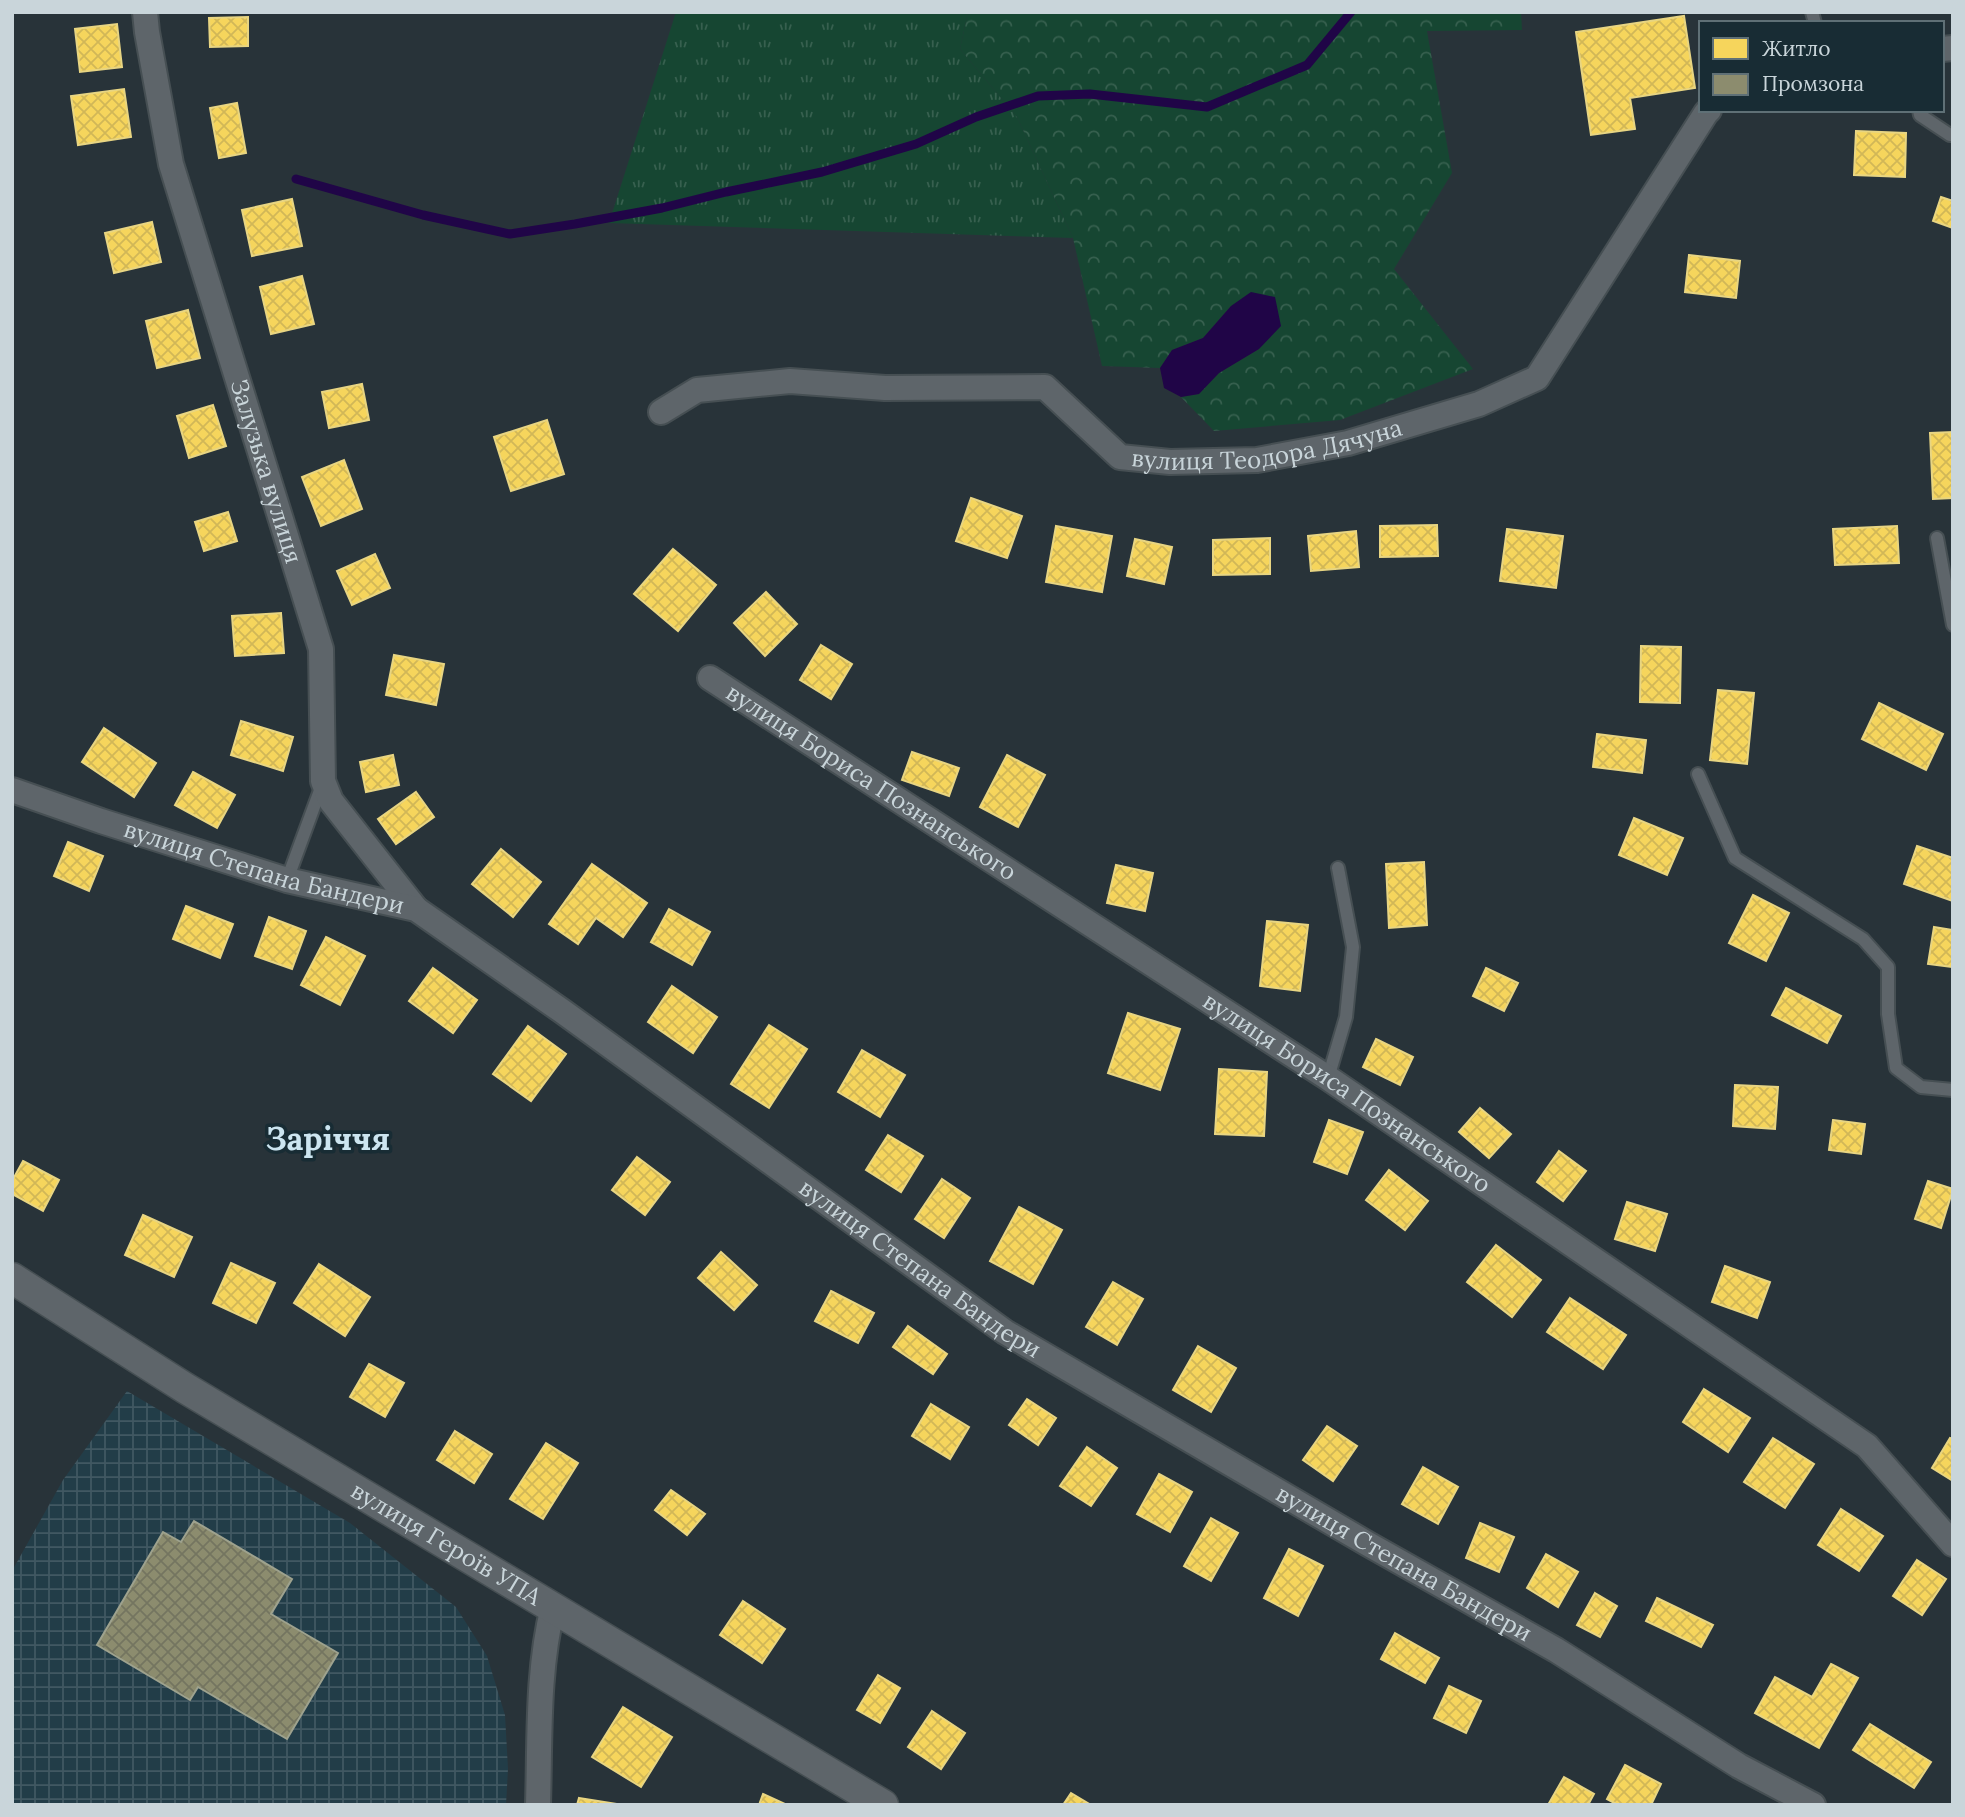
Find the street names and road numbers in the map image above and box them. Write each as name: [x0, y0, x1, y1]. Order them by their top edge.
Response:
street label: Залузька вулиця: [224, 375, 310, 567]
street label: вулиця Теодора Дячуна: [1130, 412, 1406, 477]
street label: вулиця Бориса Познанського: [720, 677, 1023, 887]
street label: вулиця Степана Бандери: [120, 813, 407, 921]
street label: вулиця Бориса Познанського: [1197, 985, 1497, 1200]
street label: вулиця Степана Бандери: [793, 1172, 1047, 1365]
street label: вулиця Героїв УПА: [345, 1475, 548, 1613]
street label: вулиця Степана Бандери: [1271, 1478, 1538, 1648]

